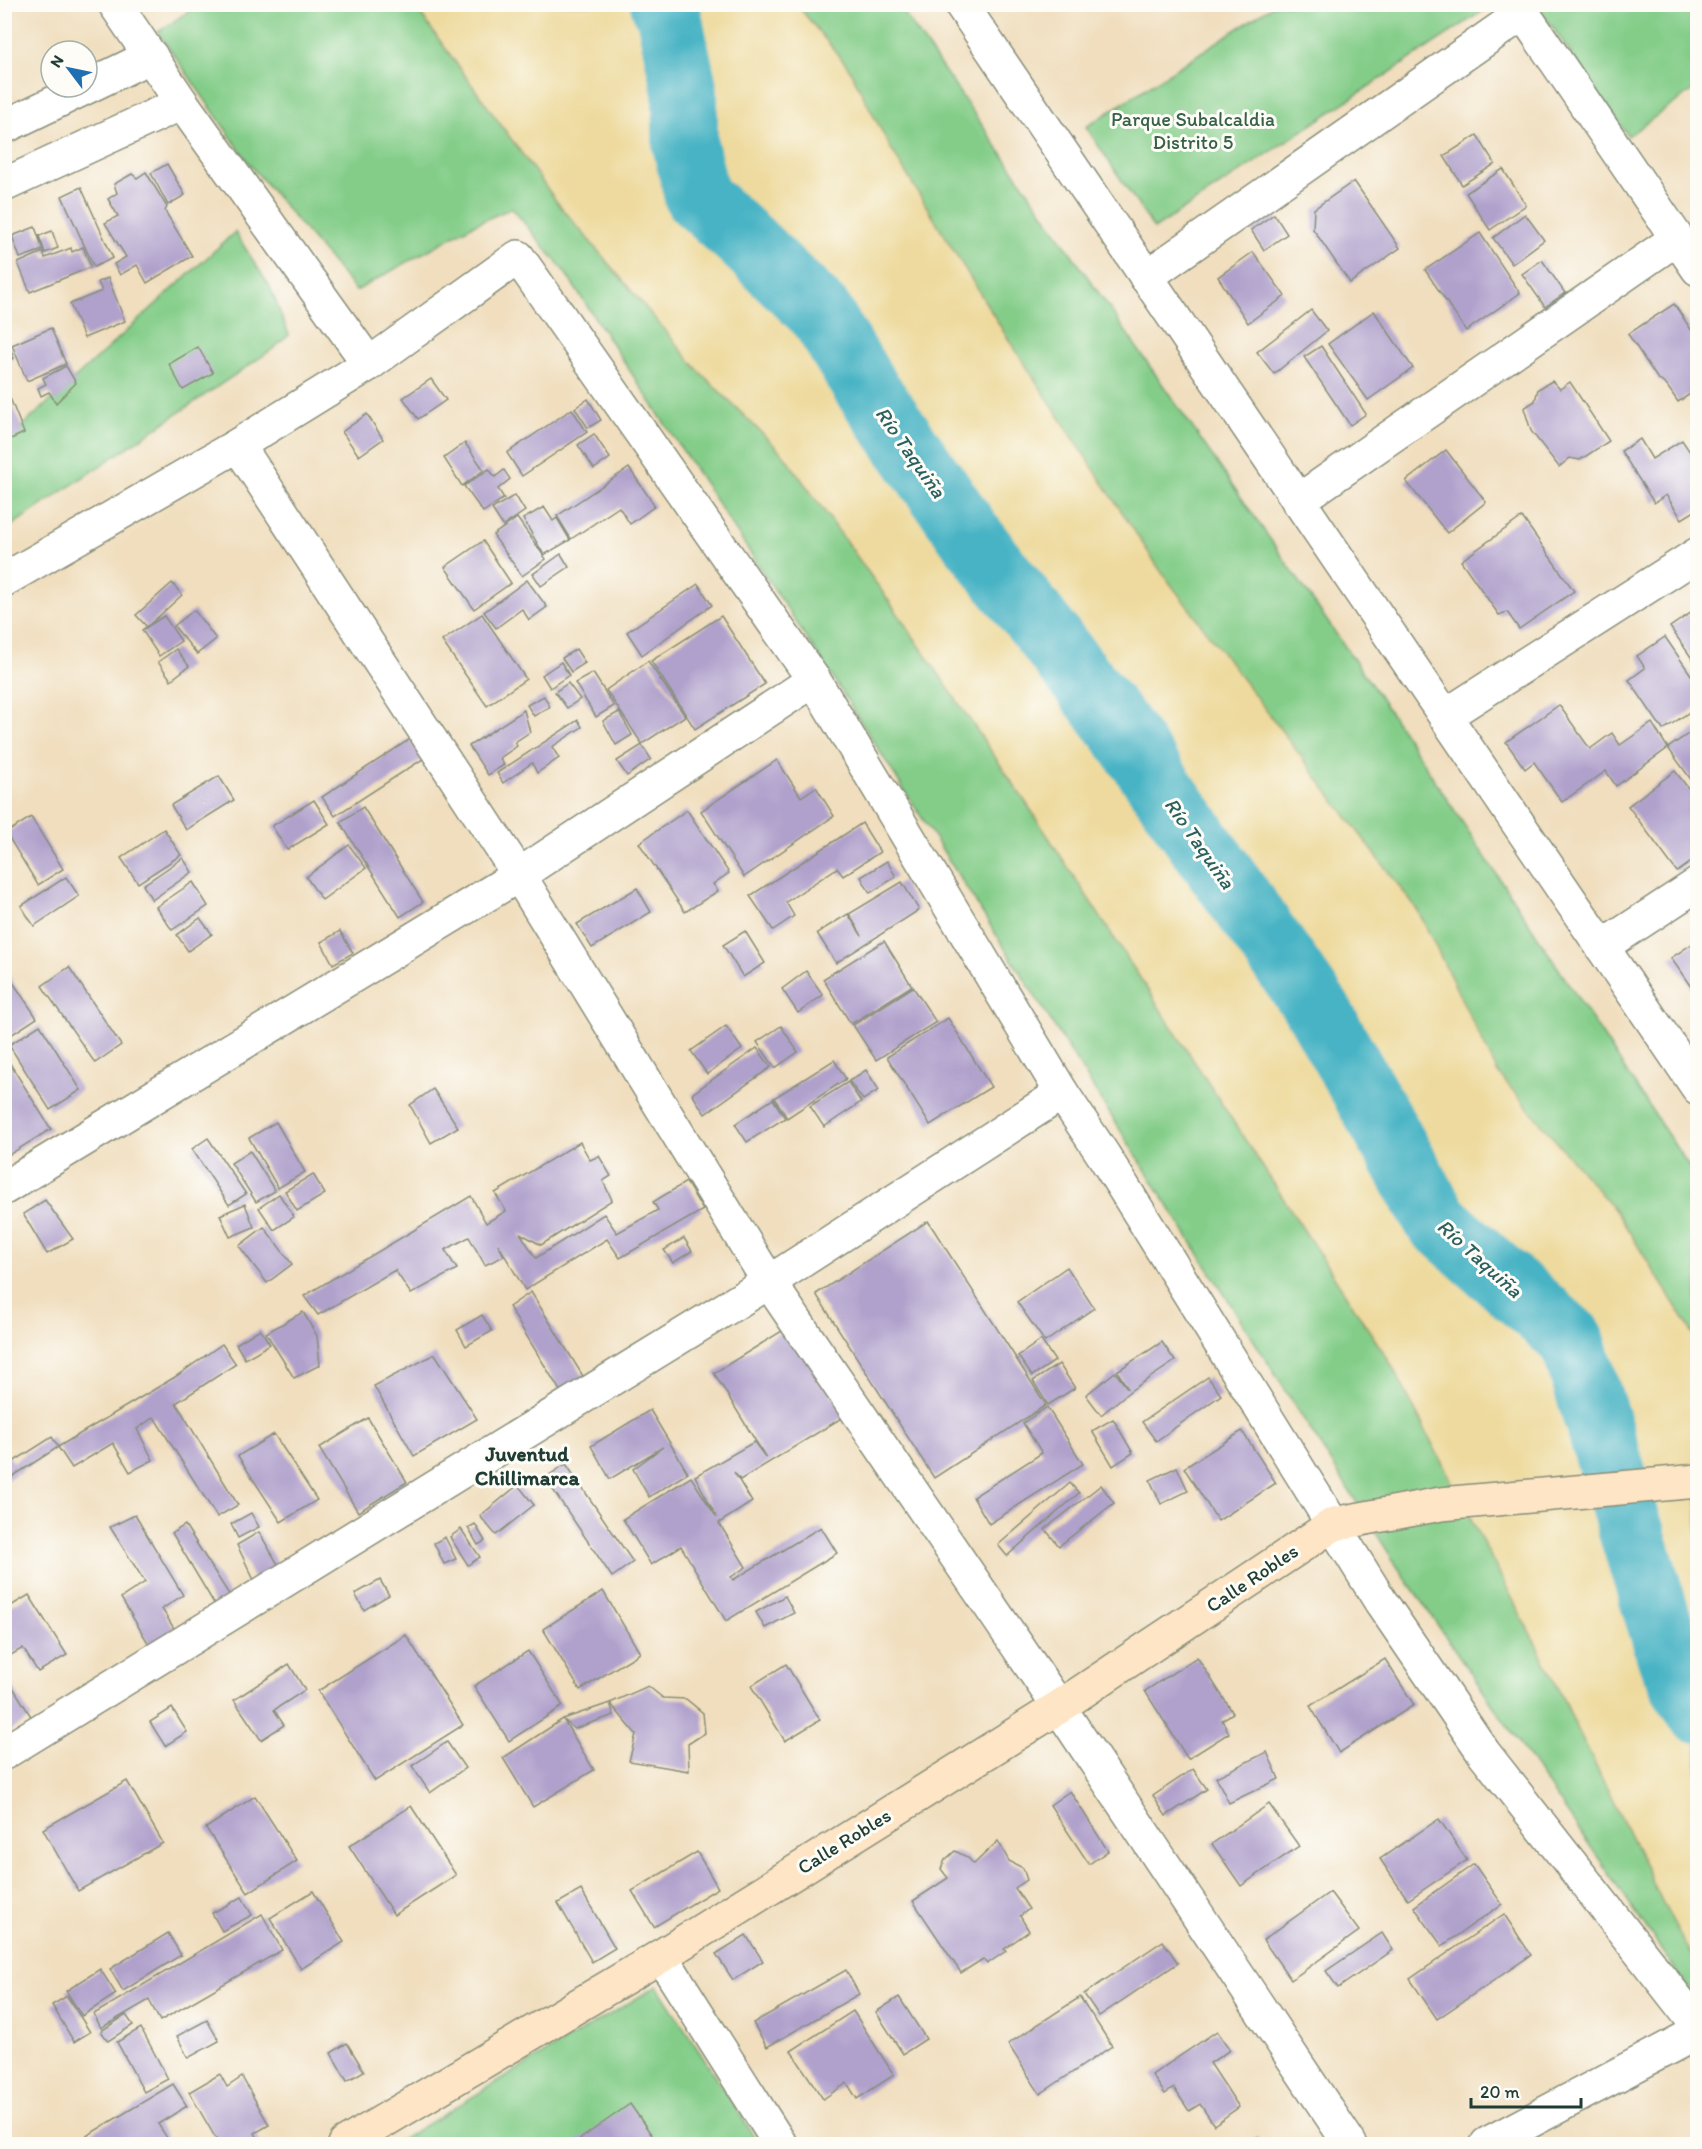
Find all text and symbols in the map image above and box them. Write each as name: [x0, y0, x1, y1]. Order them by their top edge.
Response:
north arrow: [39, 39, 99, 99]
text: N: [46, 52, 68, 71]
park label: Parque Subalcaldia Distrito 5: [1111, 107, 1275, 154]
water label: Río Taquiña: [870, 402, 952, 503]
water label: Río Taquiña: [1159, 793, 1241, 894]
water label: Río Taquiña: [1432, 1213, 1528, 1303]
district label: Juventud Chillimarca: [475, 1441, 580, 1490]
street label: Calle Robles: [1201, 1538, 1303, 1618]
street label: Calle Robles: [793, 1803, 895, 1879]
scale bar: [1471, 2071, 1580, 2109]
text: 20 m: [1480, 2081, 1520, 2103]

